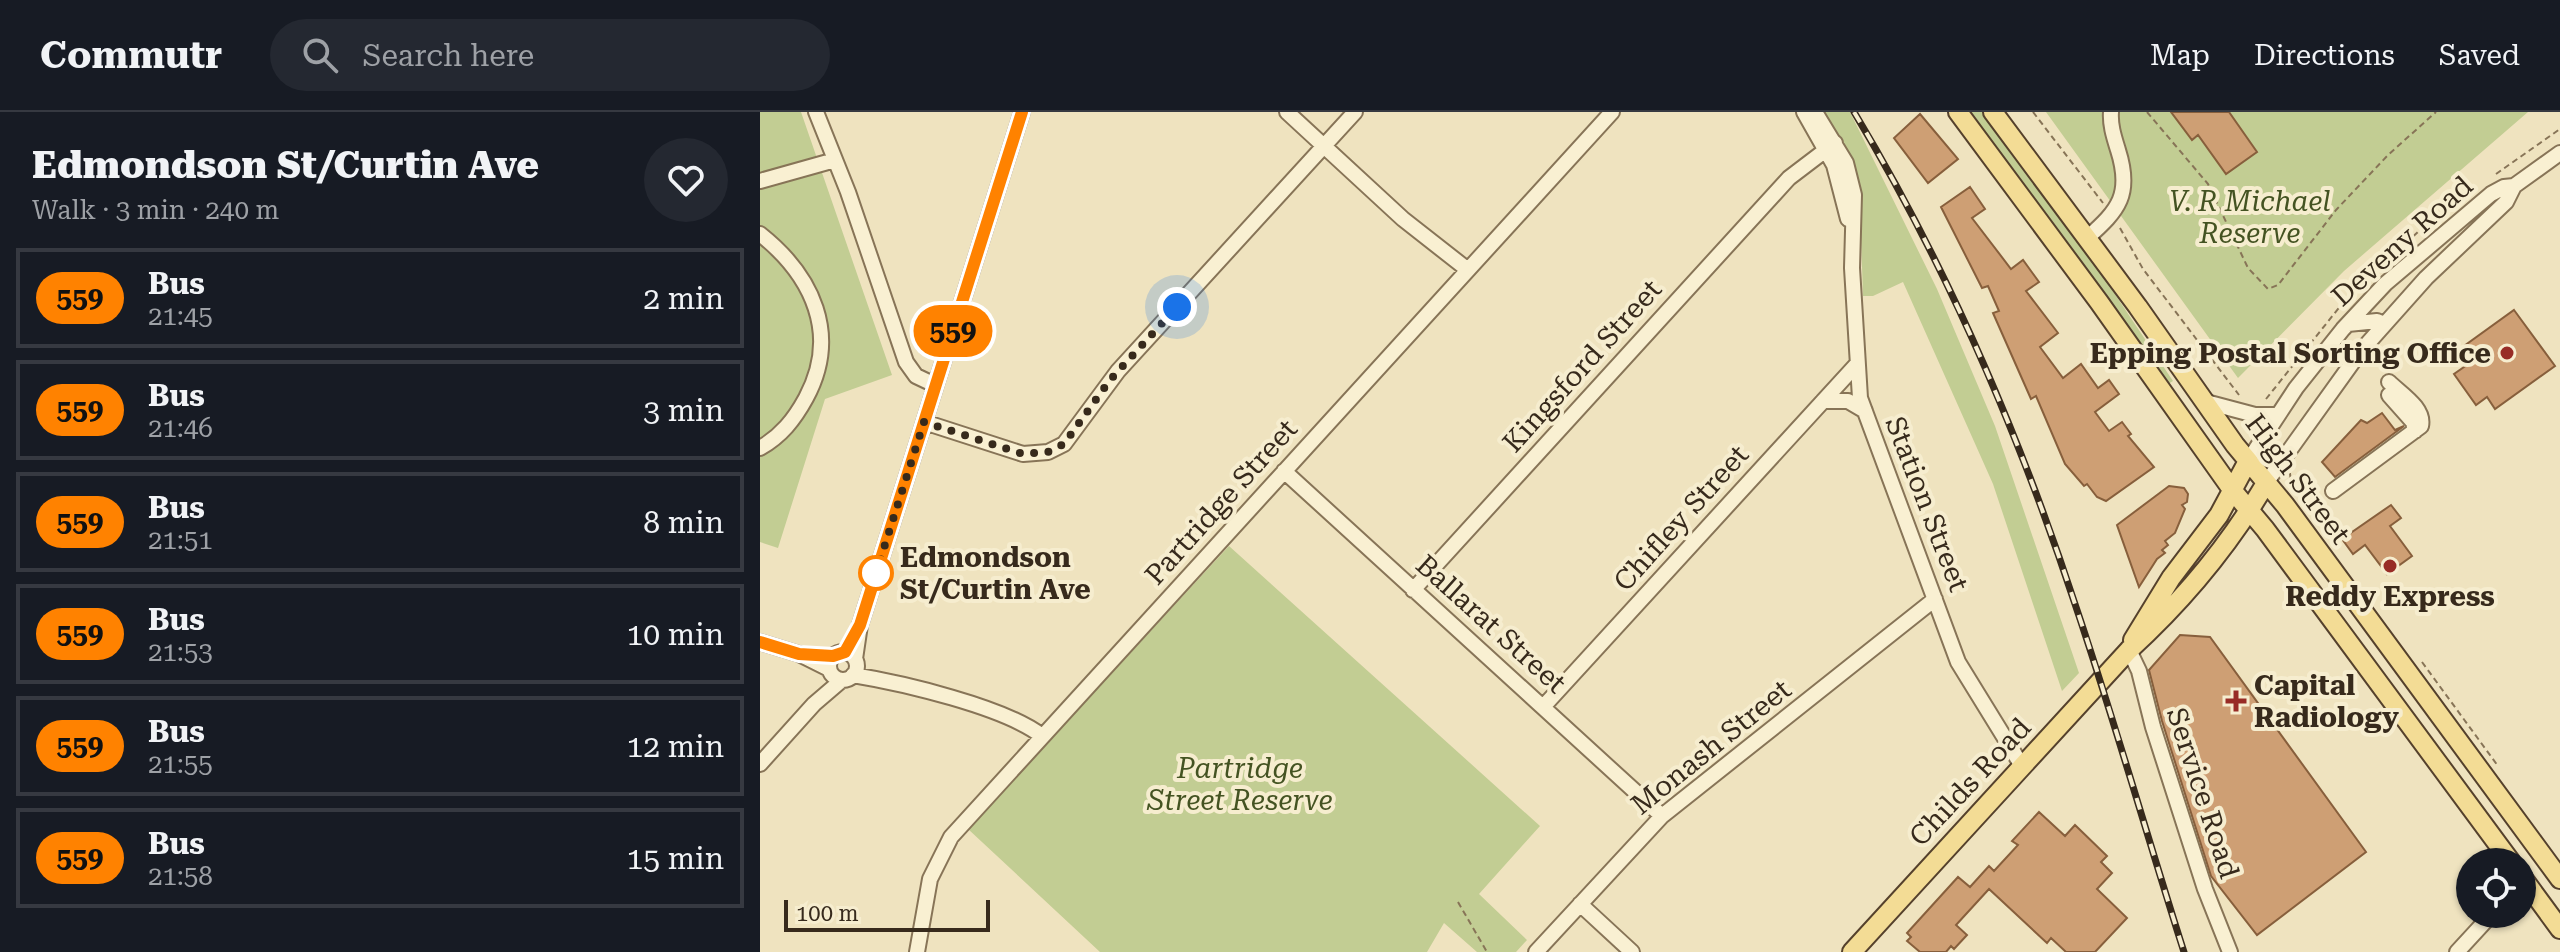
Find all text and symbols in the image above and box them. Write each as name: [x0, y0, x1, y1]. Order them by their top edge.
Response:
search box: [270, 19, 830, 91]
text: Commutr: [40, 33, 222, 77]
icon: search: [298, 33, 342, 77]
text: Search here: [362, 38, 534, 73]
text: Map: [2150, 39, 2210, 72]
text: Directions: [2254, 39, 2395, 72]
text: Saved: [2439, 39, 2520, 72]
button: heart: [644, 138, 728, 222]
text: Edmondson St/Curtin Ave: [32, 143, 539, 187]
street label: Deveny Road: [2325, 169, 2479, 313]
park label: V. R Michael Reserve: [2169, 185, 2331, 250]
text: Walk · 3 min · 240 m: [32, 195, 279, 225]
text: Bus: [148, 266, 205, 301]
street label: Kingsford Street: [1496, 273, 1668, 459]
text: 559: [56, 281, 104, 314]
text: 2 min: [643, 281, 724, 316]
your location: [1157, 287, 1197, 327]
text: 21:45: [148, 301, 213, 331]
line badge: 559: [907, 305, 999, 357]
text: 559: [929, 314, 977, 347]
place label: Epping Postal Sorting Office: [2090, 337, 2491, 370]
marker: Epping Postal Sorting Office: [2498, 344, 2516, 362]
text: Bus: [148, 378, 205, 413]
text: 559: [56, 393, 104, 426]
text: 3 min: [643, 393, 724, 428]
street label: High Street: [2239, 408, 2357, 550]
street label: Partridge Street: [1138, 412, 1304, 592]
street label: Station Street: [1879, 412, 1975, 596]
text: 21:46: [148, 413, 213, 443]
street label: Chifley Street: [1607, 438, 1755, 598]
text: Bus: [148, 490, 205, 525]
text: 559: [56, 505, 104, 538]
text: 8 min: [643, 505, 724, 540]
text: 21:51: [148, 525, 213, 555]
place label: Edmondson St/Curtin Ave: [900, 541, 1091, 606]
street label: Ballarat Street: [1409, 548, 1573, 700]
marker: Edmondson St/Curtin Ave: [859, 556, 893, 590]
marker: Reddy Express: [2381, 557, 2399, 575]
place label: Reddy Express: [2285, 580, 2495, 613]
text: Bus: [148, 602, 205, 637]
text: 559: [56, 617, 104, 650]
text: 10 min: [627, 617, 724, 652]
text: 21:53: [148, 637, 213, 667]
place label: Capital Radiology: [2254, 669, 2399, 734]
street label: Monash Street: [1625, 673, 1797, 821]
marker: Capital Radiology: [2225, 690, 2247, 712]
street label: Service Road: [2160, 704, 2246, 882]
street label: Childs Road: [1902, 711, 2038, 853]
text: Bus: [148, 714, 205, 749]
text: 559: [56, 729, 104, 762]
text: 12 min: [627, 729, 724, 764]
text: 21:55: [148, 749, 213, 779]
park label: Partridge Street Reserve: [1146, 752, 1333, 817]
text: Bus: [148, 826, 205, 861]
text: 559: [56, 841, 104, 874]
text: 15 min: [627, 841, 724, 876]
map controls: [2456, 848, 2536, 928]
button: locate: [2456, 848, 2536, 928]
text: 21:58: [148, 861, 213, 891]
scale bar: [784, 896, 990, 932]
text: 100 m: [796, 901, 859, 926]

